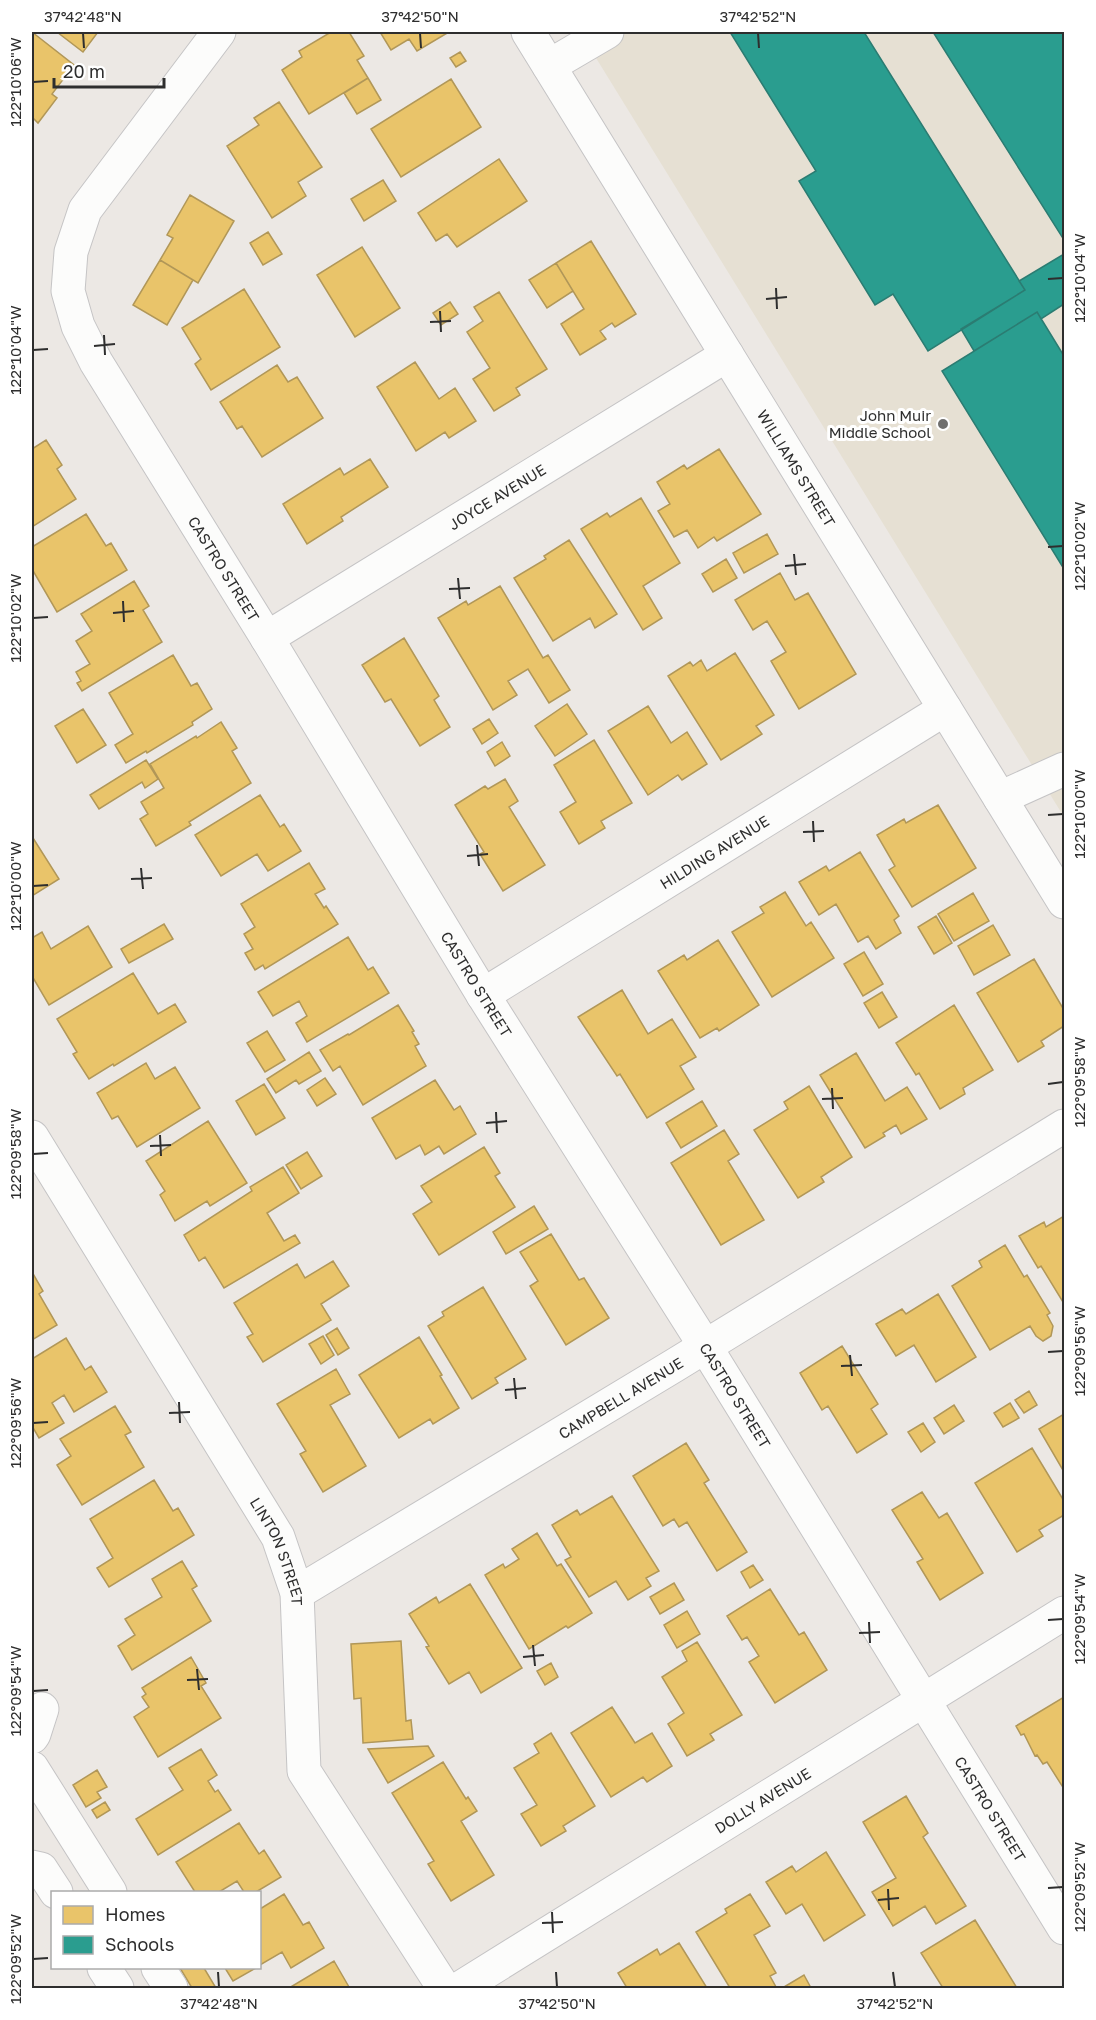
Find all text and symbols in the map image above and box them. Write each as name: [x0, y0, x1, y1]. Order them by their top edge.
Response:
text: 37°42'48"N: [44, 7, 122, 25]
text: 37°42'50"N: [381, 7, 459, 25]
text: 37°42'52"N: [719, 7, 797, 25]
text: 122°10'06"W: [6, 37, 24, 127]
scale bar: [54, 51, 164, 89]
text: 20 m: [63, 60, 105, 82]
text: 122°10'04"W: [1070, 233, 1088, 323]
text: 122°10'04"W: [6, 305, 24, 395]
street label: WILLIAMS STREET: [754, 406, 839, 530]
place label: John Muir Middle School: [829, 406, 931, 441]
marker: John Muir Middle School: [936, 417, 950, 431]
street label: JOYCE AVENUE: [445, 460, 549, 533]
text: 122°10'02"W: [1070, 502, 1088, 590]
street label: CASTRO STREET: [185, 513, 263, 625]
text: 122°10'02"W: [6, 574, 24, 662]
text: 122°10'00"W: [1070, 769, 1088, 859]
street label: HILDING AVENUE: [656, 811, 772, 892]
text: 122°10'00"W: [6, 841, 24, 931]
street label: CASTRO STREET: [438, 928, 516, 1040]
text: 122°09'58"W: [1070, 1037, 1088, 1127]
text: 122°09'58"W: [6, 1109, 24, 1199]
text: 122°09'56"W: [1070, 1306, 1088, 1396]
street label: CASTRO STREET: [696, 1339, 775, 1451]
street label: CAMPBELL AVENUE: [555, 1353, 686, 1442]
text: 122°09'56"W: [6, 1378, 24, 1468]
street label: LINTON STREET: [247, 1494, 307, 1606]
text: 122°09'54"W: [1070, 1574, 1088, 1664]
text: 122°09'54"W: [6, 1646, 24, 1736]
street label: CASTRO STREET: [951, 1753, 1030, 1865]
street label: DOLLY AVENUE: [711, 1764, 814, 1837]
text: 122°09'52"W: [1070, 1842, 1088, 1932]
legend: [51, 1891, 261, 1969]
text: Homes: [105, 1903, 165, 1925]
text: 122°09'52"W: [6, 1914, 24, 2004]
text: Schools: [105, 1933, 174, 1955]
text: 37°42'48"N: [180, 1994, 258, 2012]
text: 37°42'50"N: [518, 1994, 596, 2012]
text: 37°42'52"N: [856, 1994, 934, 2012]

